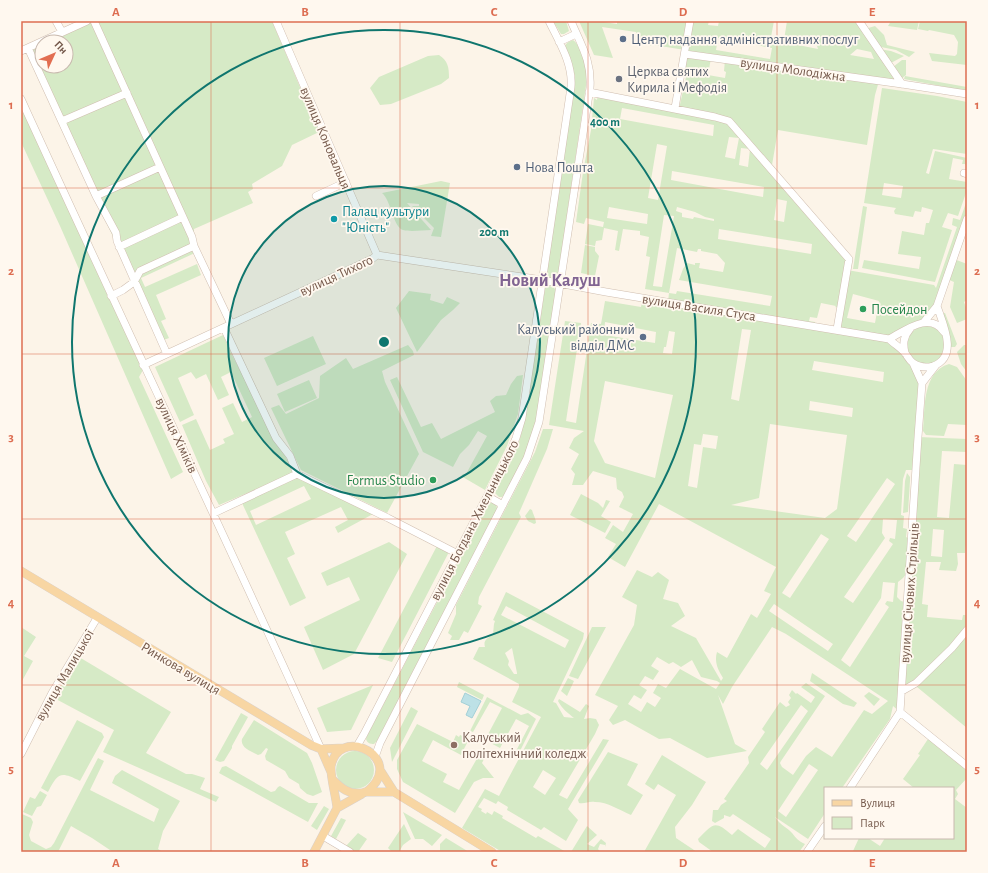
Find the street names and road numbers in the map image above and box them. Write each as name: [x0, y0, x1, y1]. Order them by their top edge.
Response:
street label: вулиця Молодіжна: [739, 56, 847, 84]
street label: вулиця Коновальця: [297, 85, 353, 192]
street label: вулиця Тихого: [298, 253, 375, 299]
street label: вулиця Василя Стуса: [641, 292, 757, 324]
street label: вулиця Хіміків: [153, 396, 200, 475]
street label: вулиця Богдана Хмельницького: [428, 438, 522, 603]
street label: вулиця Січових Стрільців: [898, 522, 922, 664]
street label: вулиця Малицької: [33, 627, 97, 724]
street label: Ринкова вулиця: [138, 640, 223, 698]

